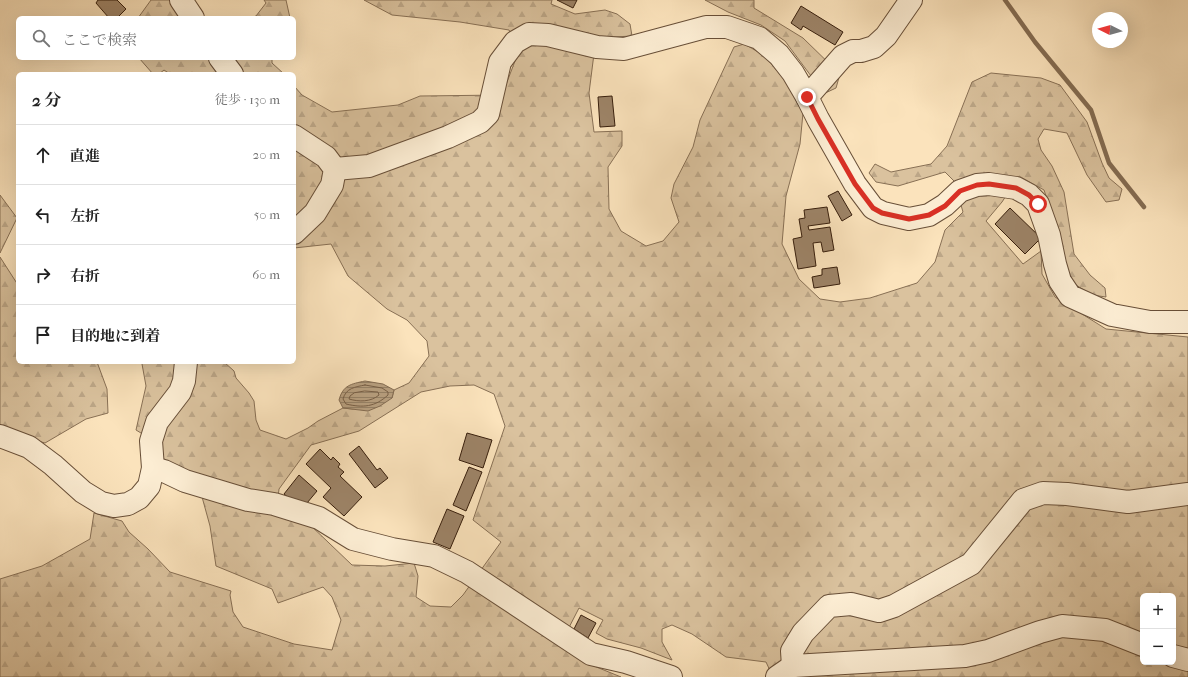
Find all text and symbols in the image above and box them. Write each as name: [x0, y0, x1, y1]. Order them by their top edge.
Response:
north arrow: [1092, 12, 1128, 48]
search box: [16, 16, 296, 60]
icon: search: [30, 27, 52, 49]
text: ここで検索: [62, 31, 137, 49]
route end: [798, 88, 816, 106]
text: 2 分: [32, 90, 61, 110]
text: 徒歩 · 130 m: [215, 92, 280, 107]
icon: ahead: [32, 144, 54, 166]
text: 直進: [70, 147, 100, 165]
text: 20 m: [253, 147, 280, 162]
route start: [1029, 195, 1047, 213]
icon: left: [32, 204, 54, 226]
text: 左折: [70, 207, 100, 225]
text: 50 m: [254, 207, 280, 222]
icon: right: [32, 264, 54, 286]
text: 右折: [70, 267, 100, 285]
text: 60 m: [252, 267, 280, 282]
icon: arrive: [32, 324, 54, 346]
text: 目的地に到着: [70, 327, 160, 345]
map controls: [1140, 593, 1176, 665]
button: +: [1140, 593, 1176, 629]
button: −: [1140, 629, 1176, 665]

